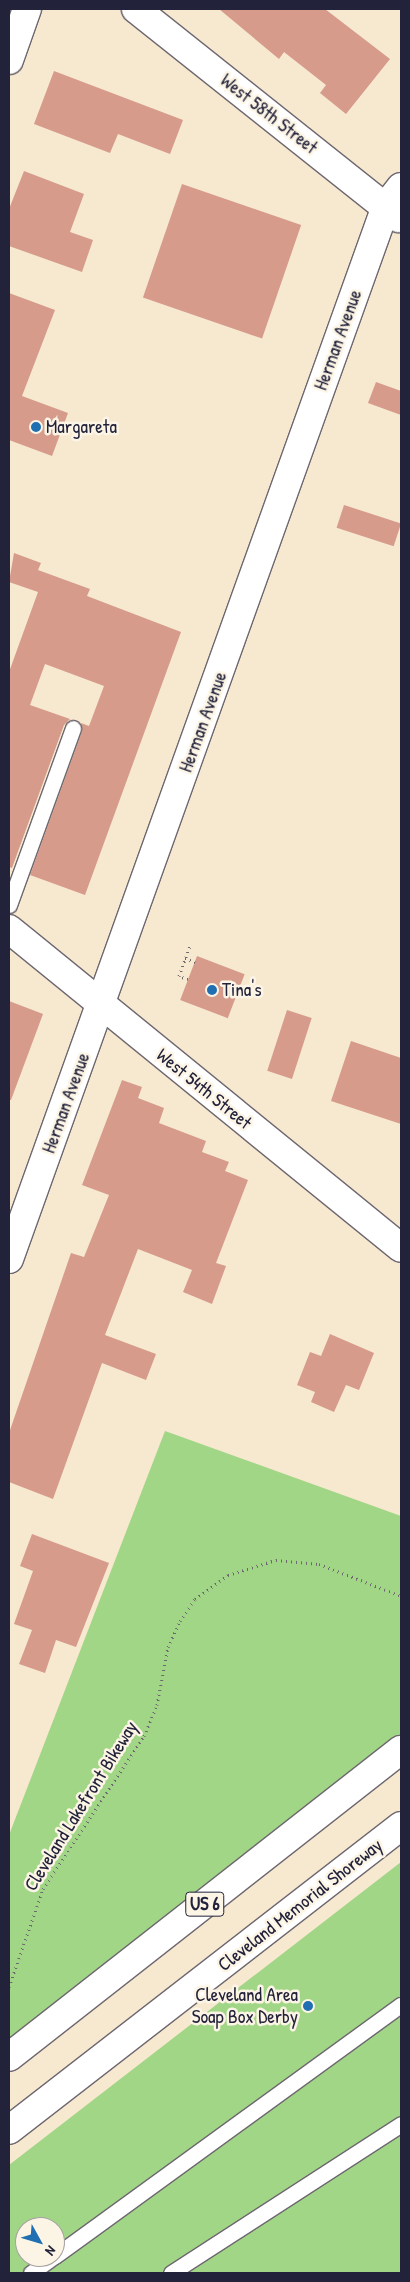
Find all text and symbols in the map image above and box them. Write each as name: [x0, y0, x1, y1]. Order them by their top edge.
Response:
street label: West 58th Street: [216, 69, 322, 159]
street label: Herman Avenue: [309, 287, 367, 393]
place label: Margareta: [46, 416, 117, 438]
marker: Margareta: [30, 421, 42, 433]
street label: Herman Avenue: [174, 669, 232, 775]
place label: Tina's: [222, 979, 262, 1001]
marker: Tina's: [206, 984, 218, 996]
street label: West 54th Street: [152, 1044, 256, 1134]
street label: Herman Avenue: [37, 1050, 95, 1156]
street label: Cleveland Lakefront Bikeway: [19, 1717, 143, 1895]
street label: Cleveland Memorial Shoreway: [213, 1834, 387, 1976]
road number: US 6: [185, 1888, 225, 1920]
place label: Cleveland Area Soap Box Derby: [192, 1984, 298, 2028]
marker: Cleveland Area Soap Box Derby: [302, 2000, 314, 2012]
north arrow: [15, 2217, 65, 2267]
text: N: [42, 2242, 61, 2260]

